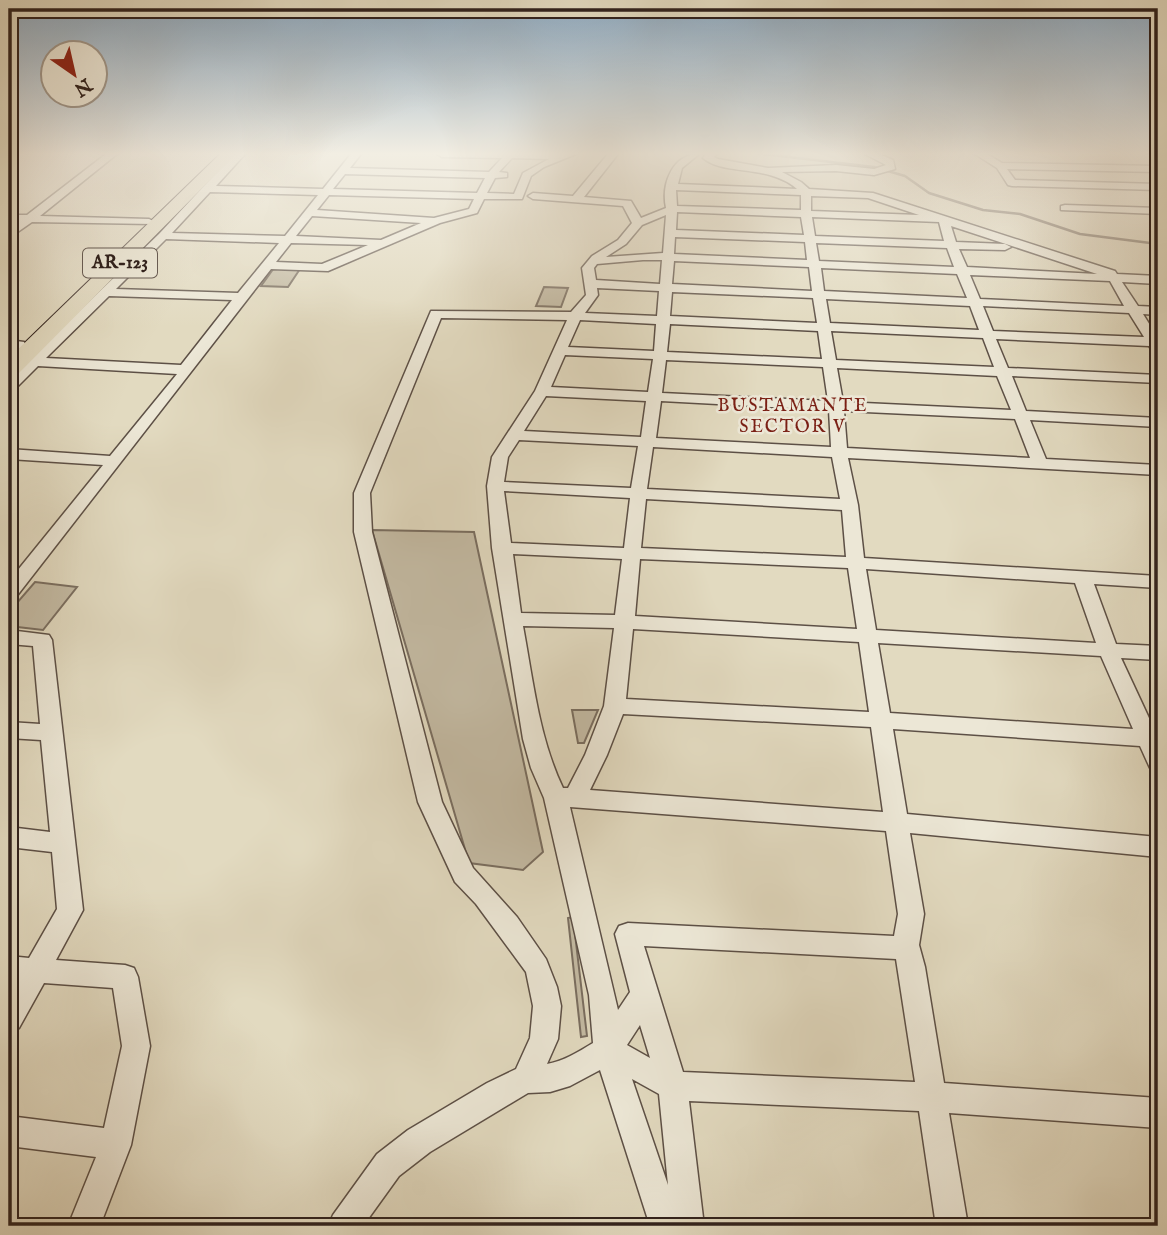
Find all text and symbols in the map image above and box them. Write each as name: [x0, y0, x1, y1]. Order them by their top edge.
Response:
north arrow: [38, 38, 108, 108]
text: N: [68, 71, 97, 101]
road number: AR-123: [83, 248, 157, 278]
district label: BUSTAMANTE SECTOR V: [717, 395, 869, 439]

